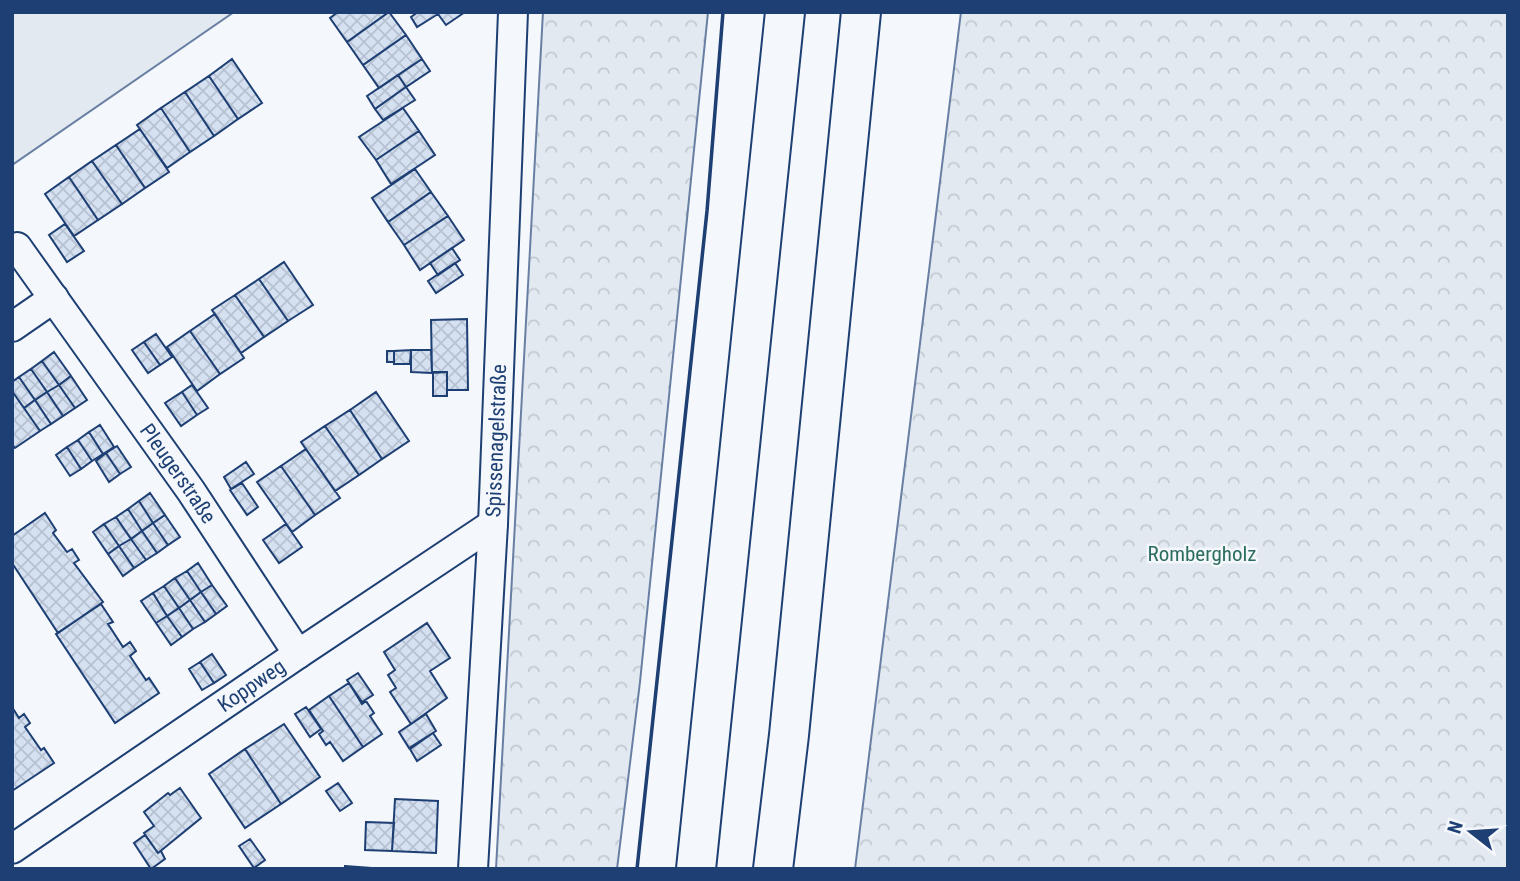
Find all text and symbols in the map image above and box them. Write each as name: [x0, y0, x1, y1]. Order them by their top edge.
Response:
street label: Spissenagelstraße: [481, 364, 511, 518]
street label: Pleugerstraße: [135, 419, 221, 528]
park label: Rombergholz: [1148, 542, 1256, 566]
street label: Koppweg: [213, 654, 290, 717]
north arrow: [1436, 797, 1506, 867]
text: N: [1443, 818, 1468, 836]

